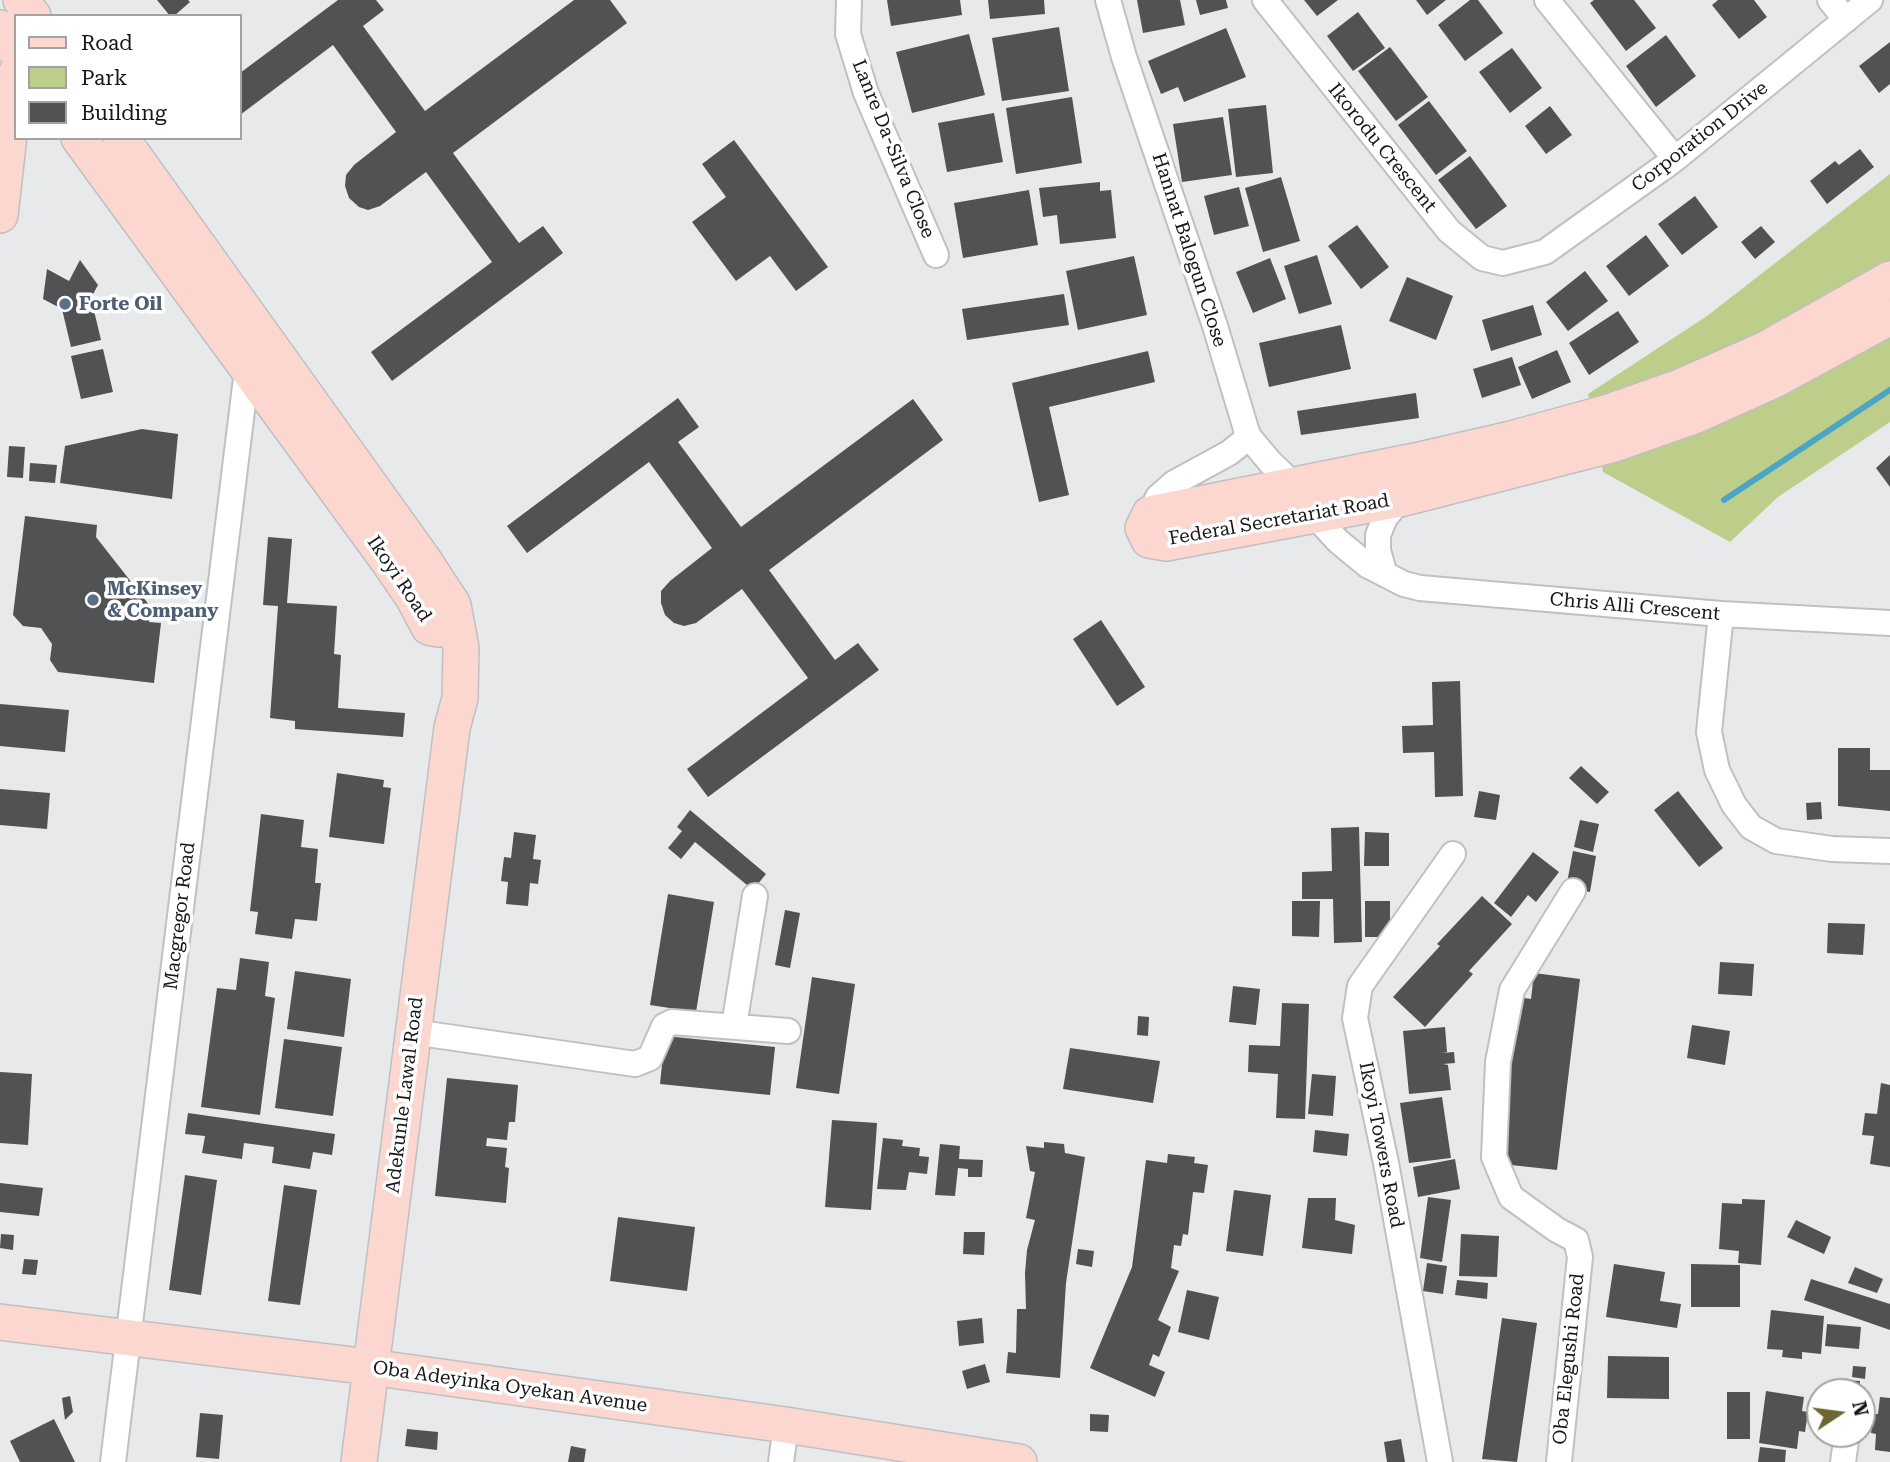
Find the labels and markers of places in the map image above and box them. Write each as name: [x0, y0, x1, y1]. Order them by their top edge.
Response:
place label: Forte Oil: [79, 293, 162, 315]
marker: Forte Oil: [57, 296, 73, 312]
place label: McKinsey & Company: [107, 578, 218, 622]
marker: McKinsey & Company: [85, 592, 101, 608]

